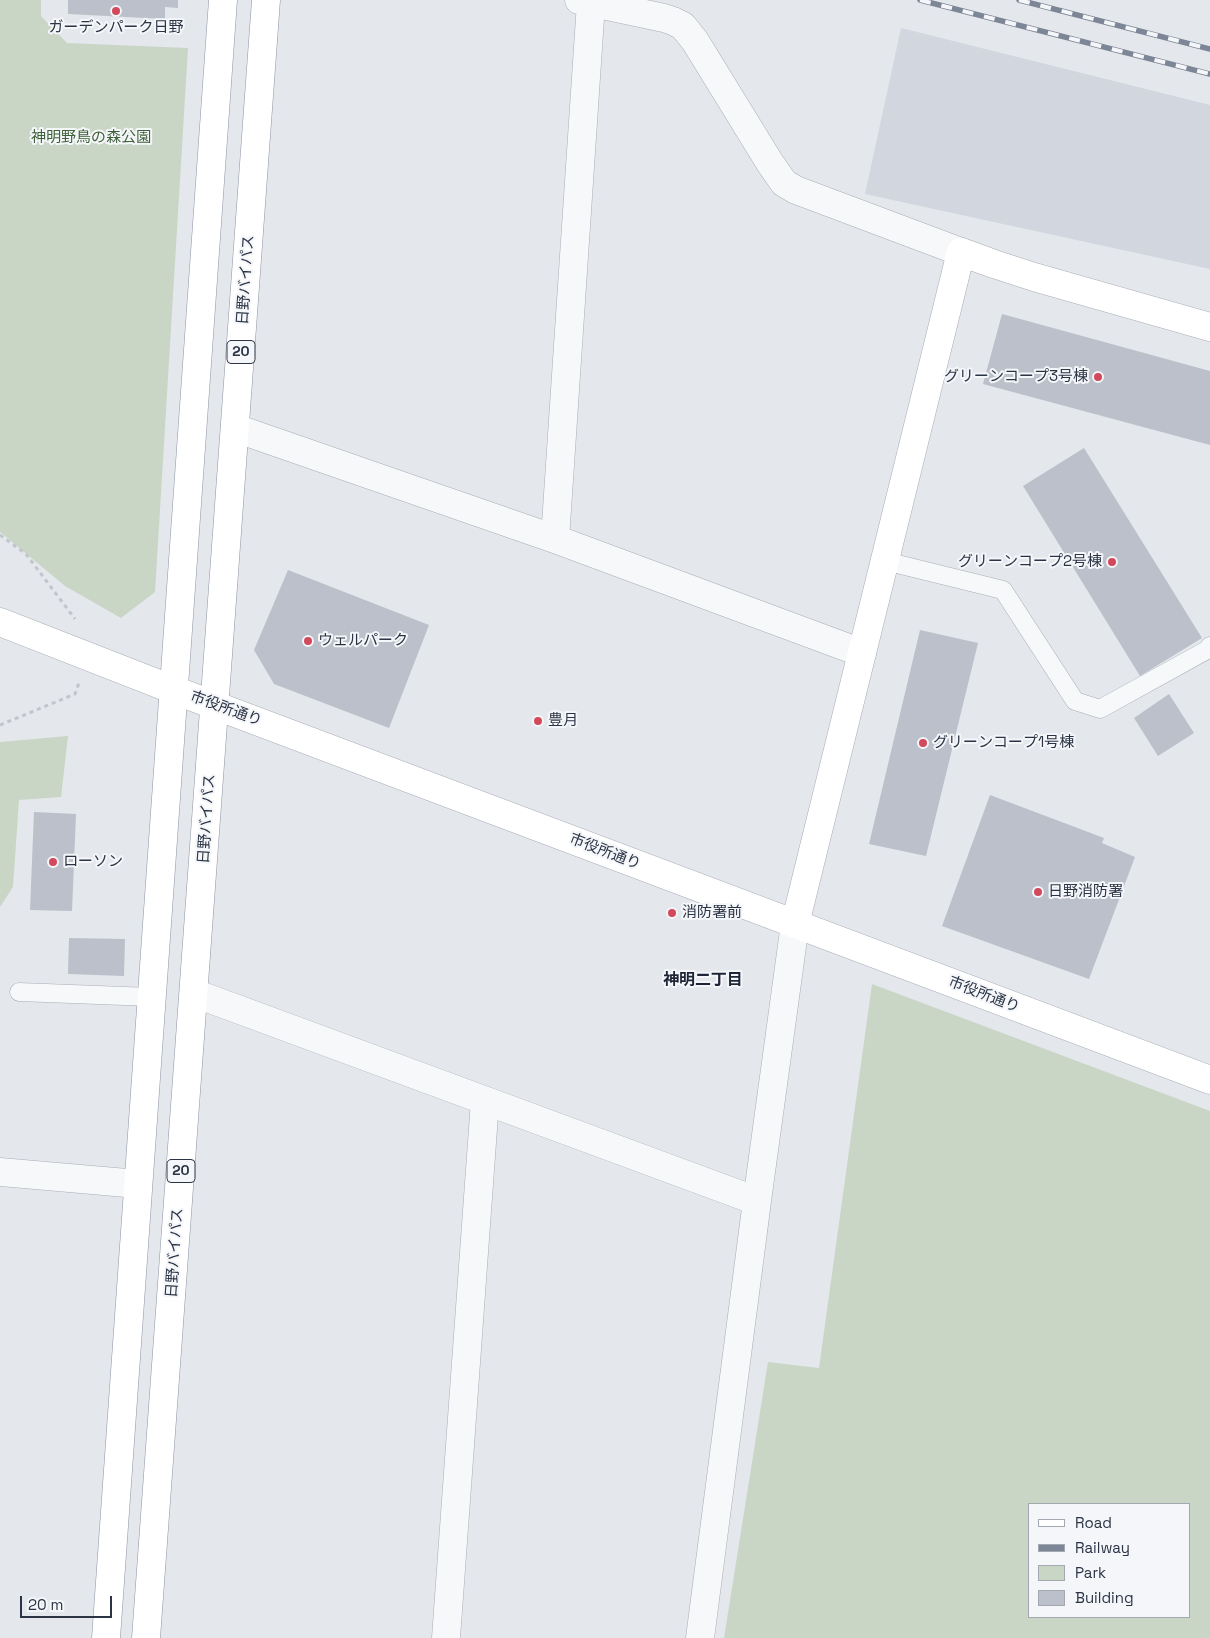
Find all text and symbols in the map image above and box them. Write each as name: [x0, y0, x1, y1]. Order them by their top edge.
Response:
marker: ガーデンパーク日野: [110, 5, 122, 17]
place label: ガーデンパーク日野: [49, 19, 183, 37]
park label: 神明野鳥の森公園: [31, 129, 151, 147]
street label: 日野バイパス: [234, 234, 258, 326]
road number: 20: [227, 341, 255, 364]
place label: グリーンコープ3号棟: [944, 368, 1088, 386]
marker: グリーンコープ3号棟: [1092, 371, 1104, 383]
place label: グリーンコープ2号棟: [958, 553, 1102, 571]
marker: グリーンコープ2号棟: [1106, 556, 1118, 568]
place label: ウェルパーク: [318, 632, 408, 650]
marker: ウェルパーク: [302, 635, 314, 647]
street label: 市役所通り: [188, 688, 264, 730]
place label: 豊月: [548, 712, 578, 730]
marker: 豊月: [532, 715, 544, 727]
place label: グリーンコープ1号棟: [933, 734, 1074, 752]
marker: グリーンコープ1号棟: [917, 737, 929, 749]
street label: 日野バイパス: [195, 773, 219, 865]
street label: 市役所通り: [567, 830, 643, 874]
place label: ローソン: [63, 853, 123, 871]
marker: ローソン: [47, 856, 59, 868]
place label: 日野消防署: [1048, 883, 1123, 901]
marker: 日野消防署: [1032, 886, 1044, 898]
place label: 消防署前: [682, 904, 742, 922]
marker: 消防署前: [666, 907, 678, 919]
district label: 神明二丁目: [663, 971, 743, 991]
street label: 市役所通り: [946, 973, 1022, 1017]
road number: 20: [167, 1160, 195, 1182]
street label: 日野バイパス: [163, 1207, 187, 1299]
legend: [1028, 1503, 1190, 1618]
text: Road: [1075, 1513, 1112, 1532]
text: Railway: [1075, 1538, 1130, 1557]
text: Park: [1075, 1563, 1106, 1582]
scale bar: [22, 1586, 115, 1618]
text: Building: [1075, 1588, 1134, 1607]
text: 20 m: [28, 1595, 63, 1614]

